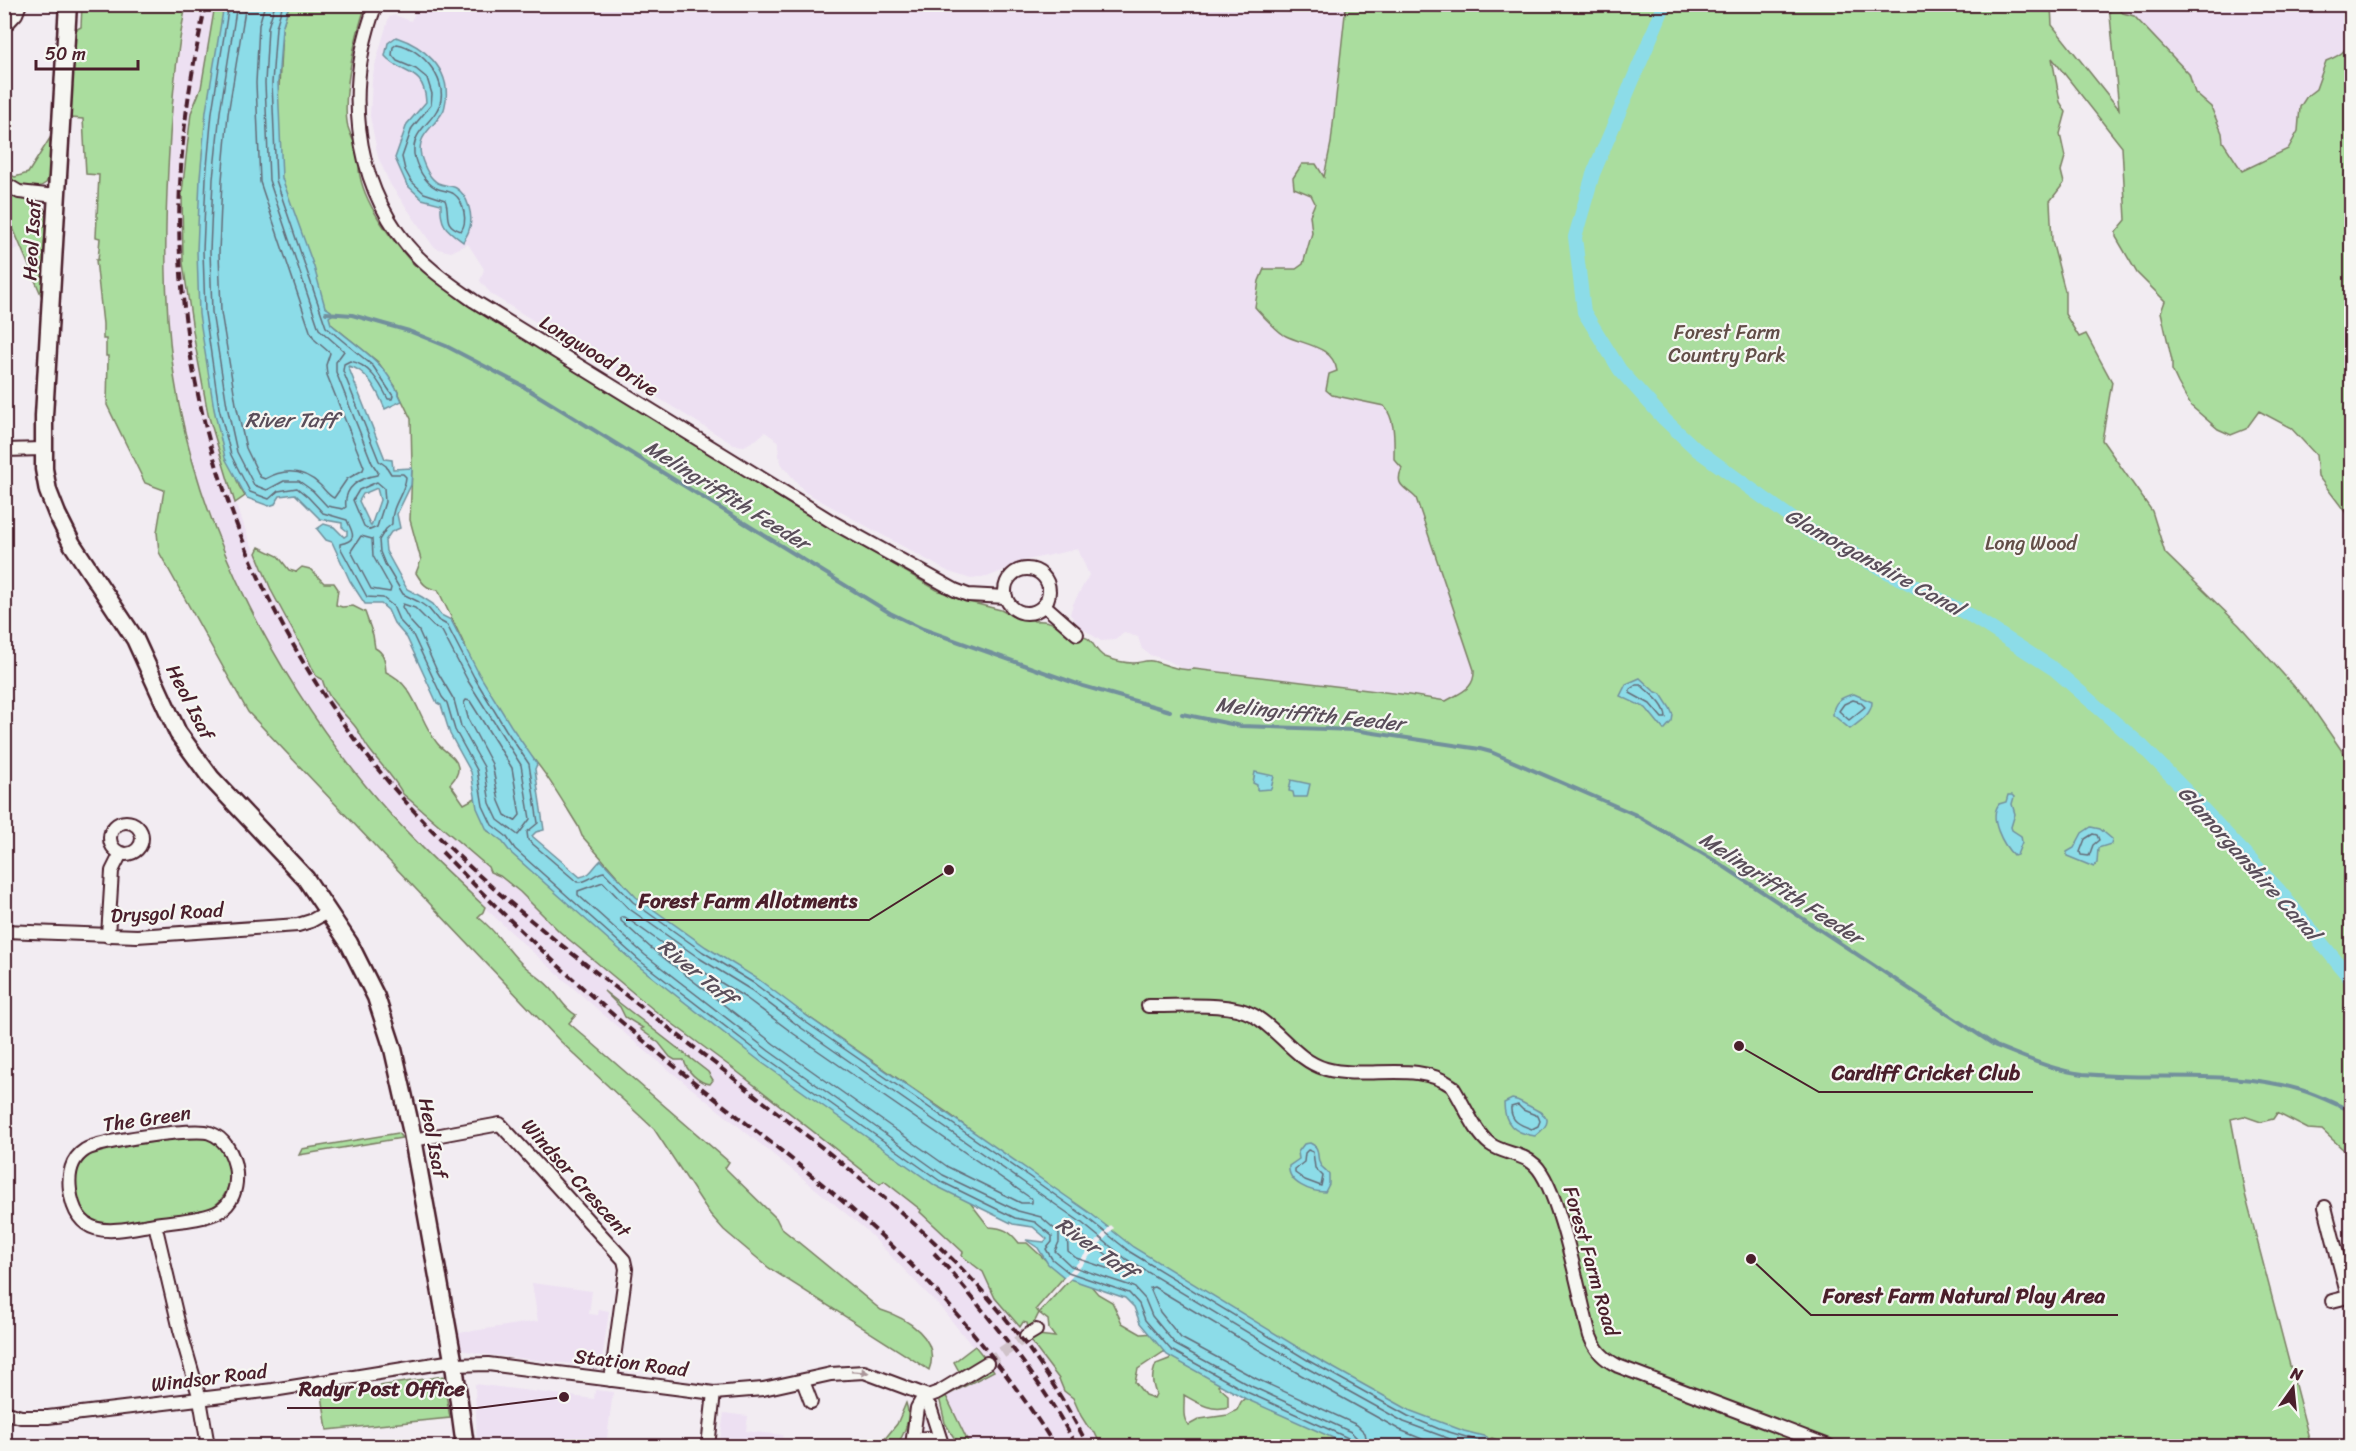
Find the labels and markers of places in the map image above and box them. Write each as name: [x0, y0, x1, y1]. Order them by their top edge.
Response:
callout: Forest Farm Allotments: [626, 881, 869, 920]
callout: Cardiff Cricket Club: [1819, 1053, 2033, 1092]
callout: Forest Farm Natural Play Area: [1811, 1276, 2118, 1315]
callout: Radyr Post Office: [287, 1369, 477, 1408]

